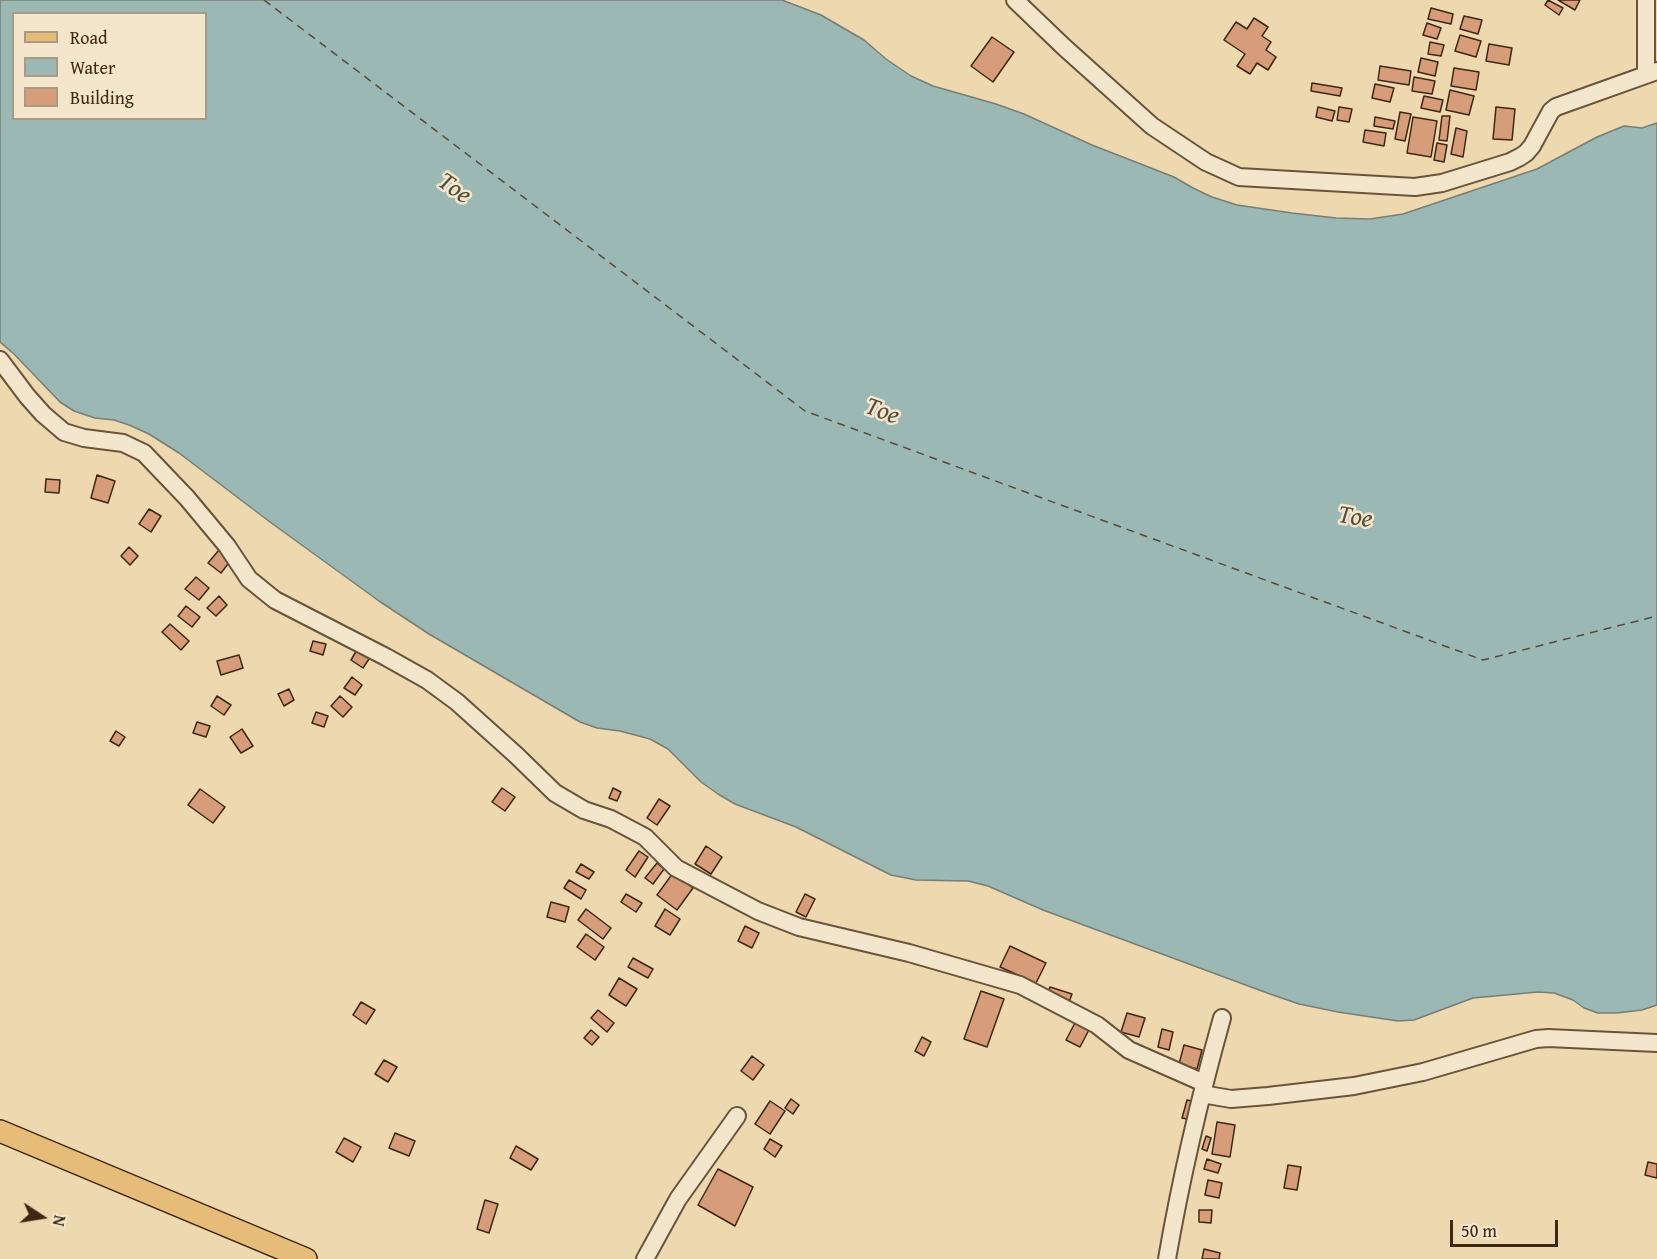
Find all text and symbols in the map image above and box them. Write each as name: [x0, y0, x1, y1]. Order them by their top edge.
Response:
legend: [12, 12, 207, 120]
text: Road: [70, 24, 108, 51]
text: Water: [70, 54, 115, 81]
text: Building: [70, 84, 134, 111]
water label: Toe: [431, 166, 477, 212]
water label: Toe: [860, 391, 904, 433]
water label: Toe: [1336, 500, 1374, 536]
north arrow: [12, 1187, 72, 1247]
scale bar: [1453, 1208, 1561, 1246]
text: N: [47, 1213, 72, 1228]
text: 50 m: [1461, 1217, 1497, 1244]

